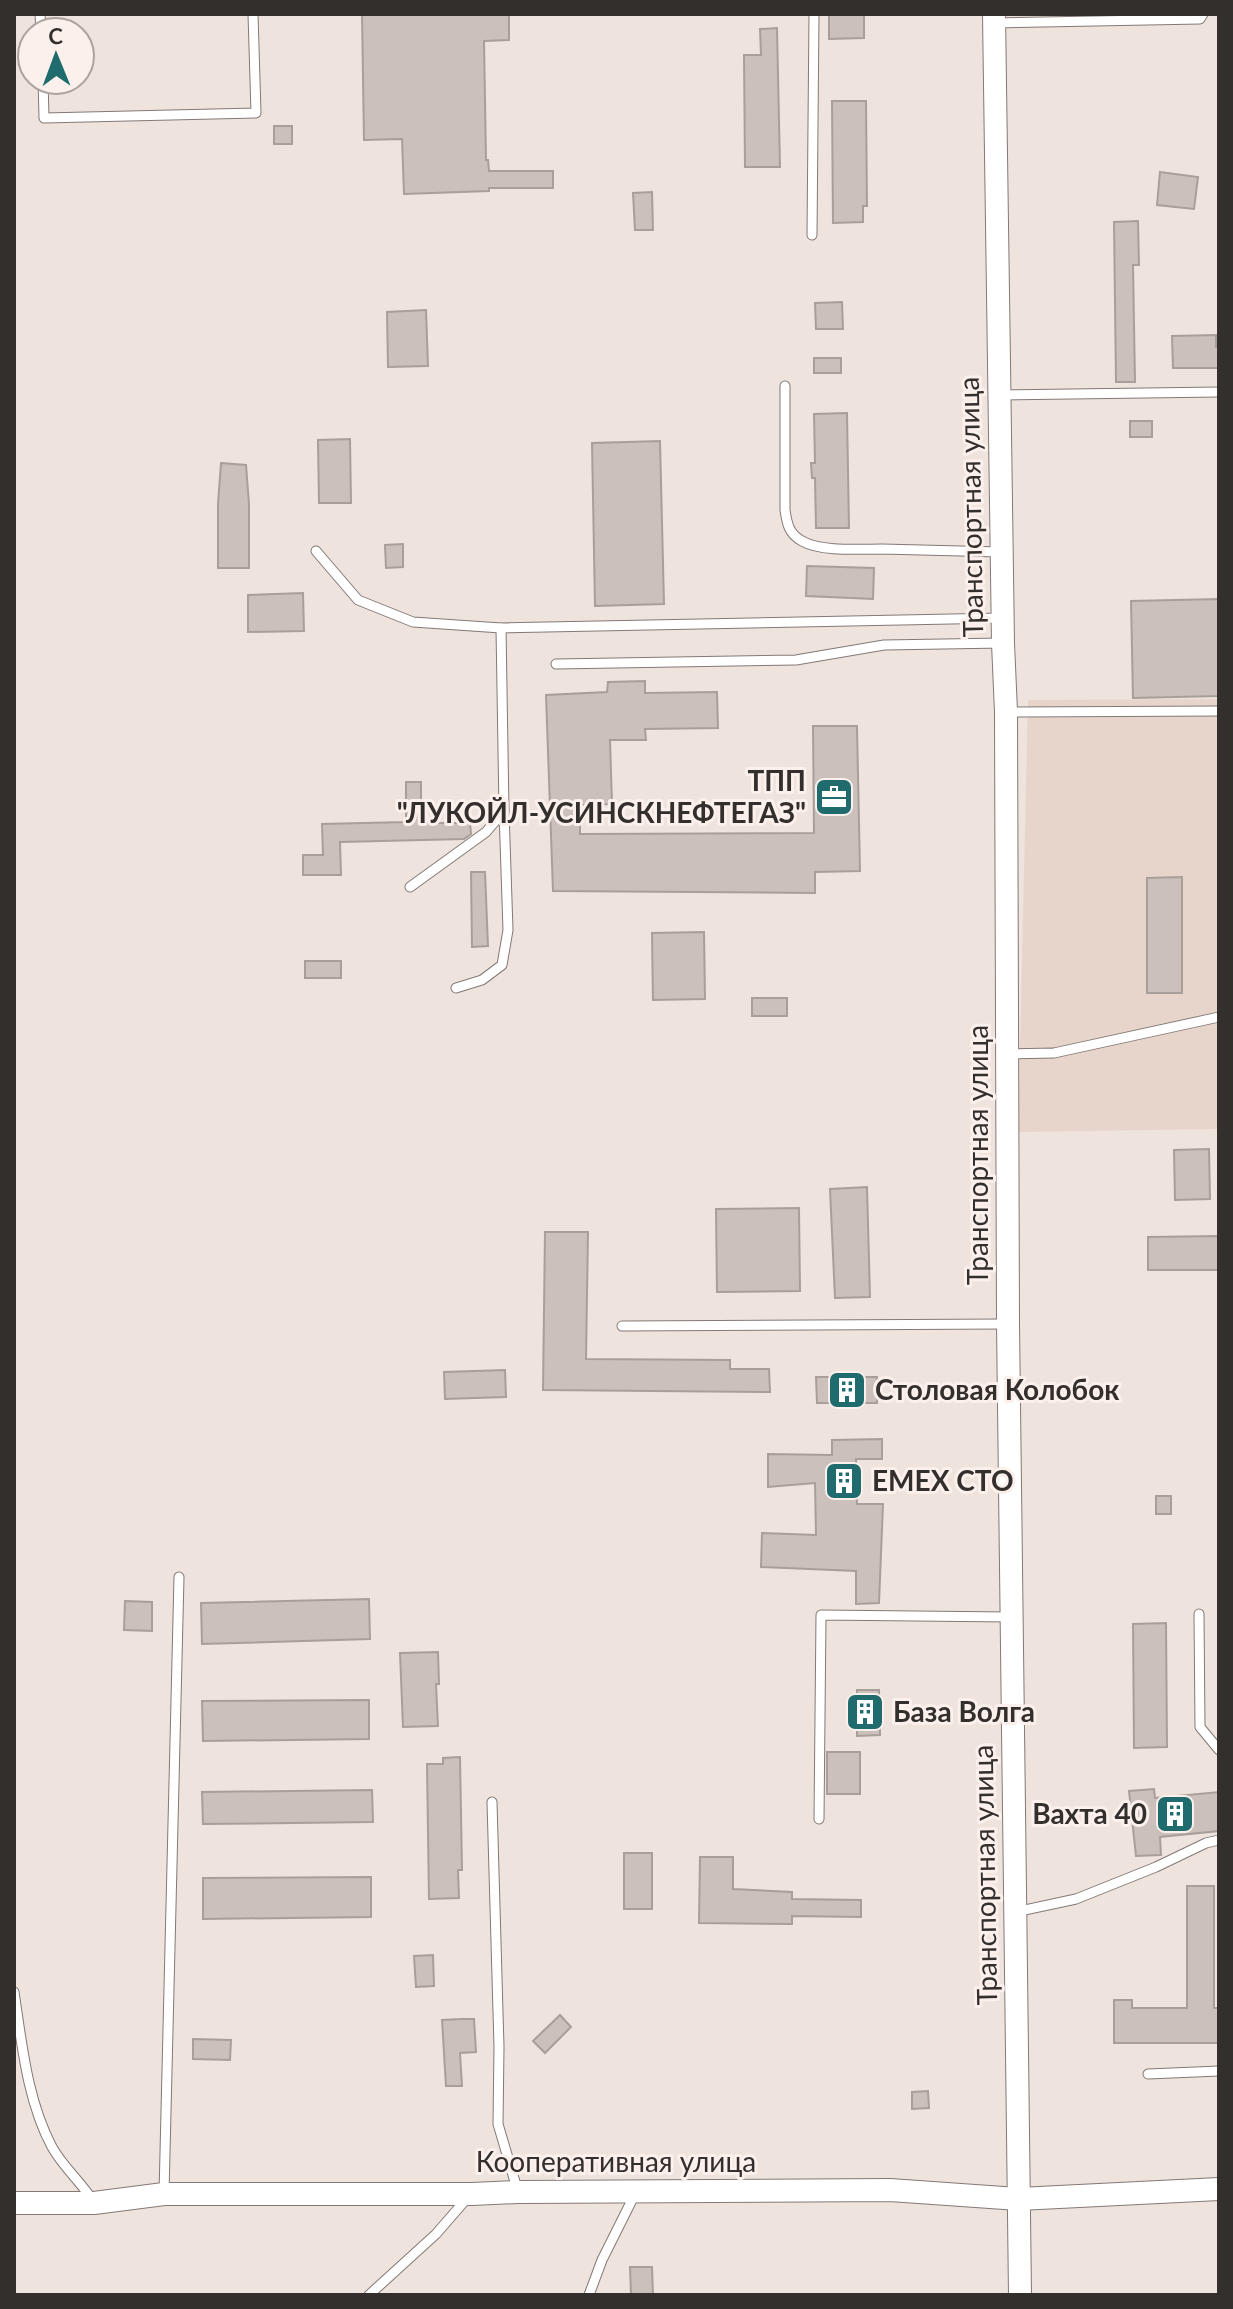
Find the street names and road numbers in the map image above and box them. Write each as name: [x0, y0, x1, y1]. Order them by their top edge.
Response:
street label: Транспортная улица: [951, 377, 989, 637]
street label: Транспортная улица: [960, 1025, 994, 1285]
street label: Транспортная улица: [965, 1745, 1003, 2005]
street label: Кооперативная улица: [476, 2144, 756, 2178]

